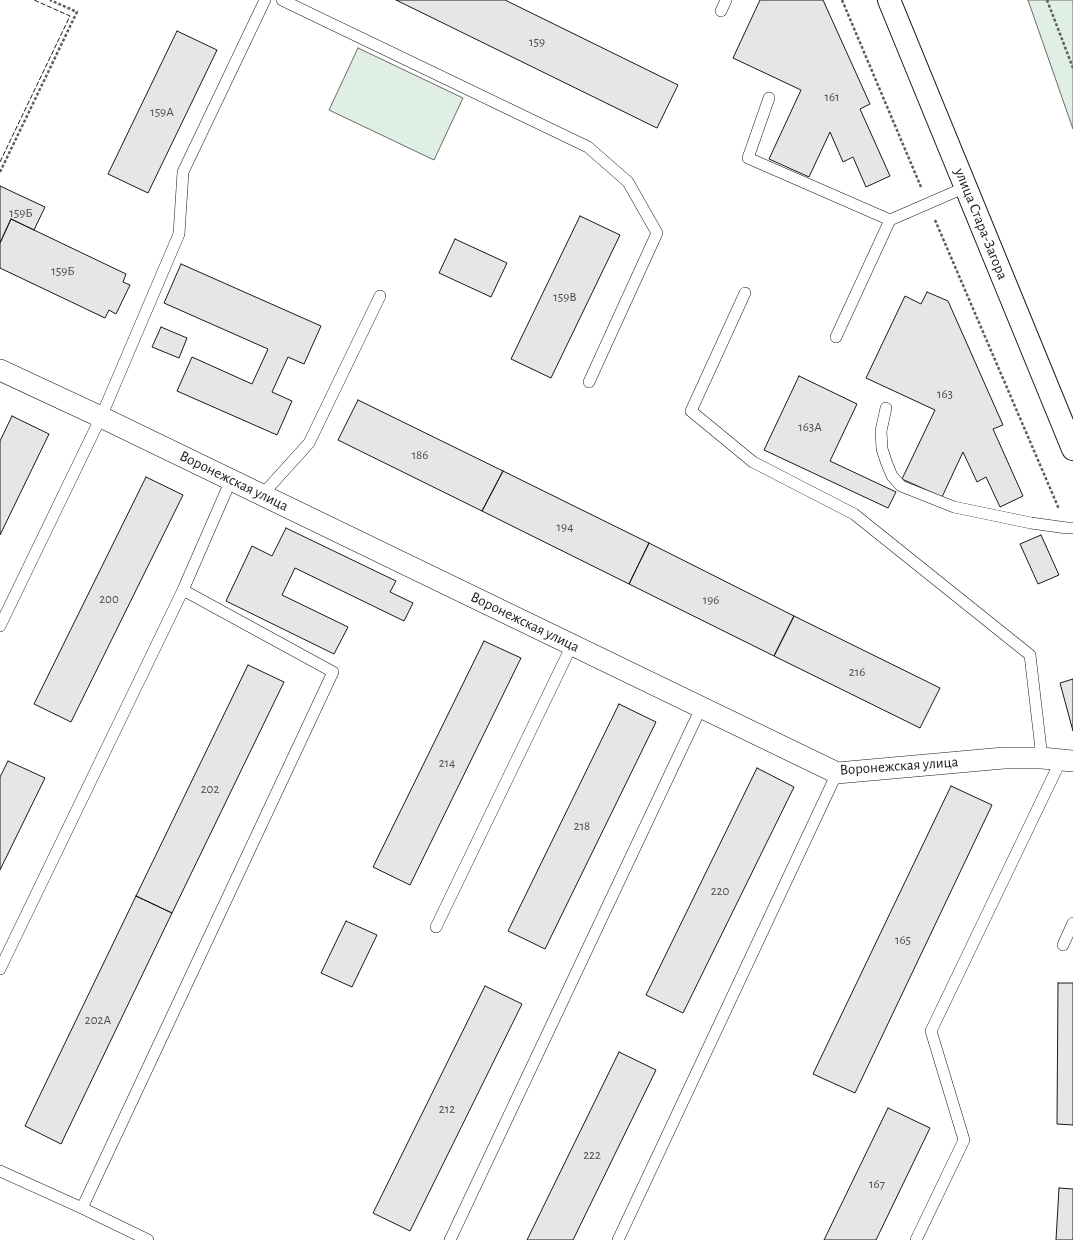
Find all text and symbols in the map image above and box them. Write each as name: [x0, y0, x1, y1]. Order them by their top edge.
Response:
house number: 159: [529, 34, 545, 50]
house number: 161: [824, 89, 840, 105]
house number: 159А: [150, 104, 174, 120]
street label: улица Стара-Загора: [950, 166, 1012, 282]
house number: 159Б: [9, 205, 33, 221]
house number: 159Б: [51, 263, 75, 279]
house number: 159В: [553, 289, 577, 305]
house number: 163: [937, 386, 953, 402]
house number: 163А: [798, 419, 822, 435]
street label: Воронежская улица: [177, 447, 291, 515]
house number: 186: [412, 447, 428, 463]
house number: 194: [557, 519, 573, 535]
street label: Воронежская улица: [468, 588, 582, 656]
house number: 200: [99, 591, 119, 607]
house number: 196: [703, 592, 719, 608]
house number: 216: [849, 664, 865, 680]
street label: Воронежская улица: [839, 753, 959, 779]
house number: 214: [439, 755, 455, 771]
house number: 202: [201, 781, 219, 797]
house number: 218: [574, 818, 590, 834]
house number: 220: [711, 883, 729, 899]
house number: 165: [895, 932, 911, 948]
house number: 202А: [85, 1012, 111, 1028]
house number: 212: [439, 1101, 455, 1117]
house number: 222: [583, 1147, 601, 1163]
house number: 167: [869, 1176, 885, 1192]

